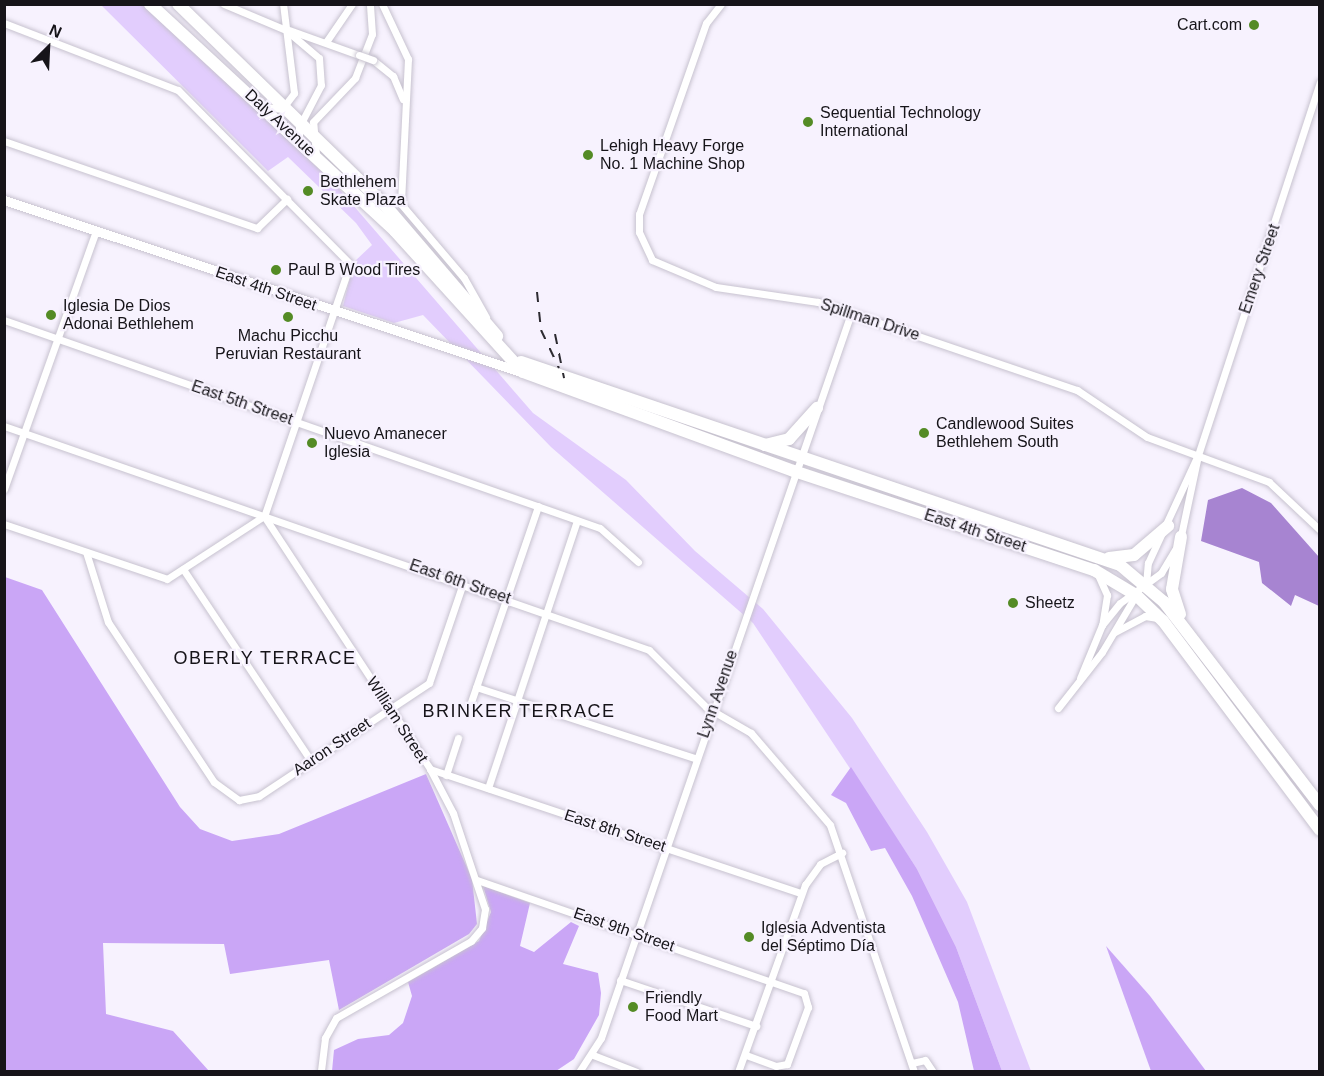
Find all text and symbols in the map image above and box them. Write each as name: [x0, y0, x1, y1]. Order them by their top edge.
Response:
place label: Cart.com: [1177, 15, 1242, 35]
north arrow: [18, 18, 78, 78]
marker: Cart.com: [1247, 18, 1261, 32]
text: N: [47, 21, 64, 41]
street label: Daly Avenue: [240, 85, 320, 161]
place label: Sequential Technology International: [820, 103, 981, 141]
marker: Sequential Technology International: [801, 115, 815, 129]
place label: Lehigh Heavy Forge No. 1 Machine Shop: [600, 136, 745, 174]
marker: Lehigh Heavy Forge No. 1 Machine Shop: [581, 148, 595, 162]
place label: Bethlehem Skate Plaza: [320, 172, 405, 210]
marker: Bethlehem Skate Plaza: [301, 184, 315, 198]
street label: Emery Street: [1236, 222, 1284, 316]
place label: Paul B Wood Tires: [288, 260, 420, 280]
street label: East 4th Street: [213, 263, 319, 315]
marker: Paul B Wood Tires: [269, 263, 283, 277]
street label: Spillman Drive: [818, 295, 922, 345]
place label: Iglesia De Dios Adonai Bethlehem: [63, 296, 194, 334]
marker: Iglesia De Dios Adonai Bethlehem: [44, 308, 58, 322]
marker: Machu Picchu Peruvian Restaurant: [281, 310, 295, 324]
place label: Machu Picchu Peruvian Restaurant: [215, 326, 361, 364]
street label: East 5th Street: [189, 377, 295, 429]
place label: Candlewood Suites Bethlehem South: [936, 414, 1074, 452]
place label: Nuevo Amanecer Iglesia: [324, 424, 448, 462]
marker: Candlewood Suites Bethlehem South: [917, 426, 931, 440]
marker: Nuevo Amanecer Iglesia: [305, 436, 319, 450]
street label: East 4th Street: [922, 506, 1028, 556]
street label: East 6th Street: [407, 556, 513, 608]
place label: Sheetz: [1025, 593, 1075, 613]
marker: Sheetz: [1006, 596, 1020, 610]
district label: OBERLY TERRACE: [173, 647, 357, 669]
street label: Lynn Avenue: [694, 647, 742, 741]
street label: William Street: [362, 673, 432, 767]
district label: BRINKER TERRACE: [422, 700, 616, 722]
street label: Aaron Street: [289, 714, 375, 780]
street label: East 8th Street: [562, 806, 668, 856]
street label: East 9th Street: [571, 904, 677, 956]
place label: Iglesia Adventista del Séptimo Día: [761, 918, 886, 956]
marker: Iglesia Adventista del Séptimo Día: [742, 930, 756, 944]
place label: Friendly Food Mart: [645, 988, 718, 1026]
marker: Friendly Food Mart: [626, 1000, 640, 1014]

